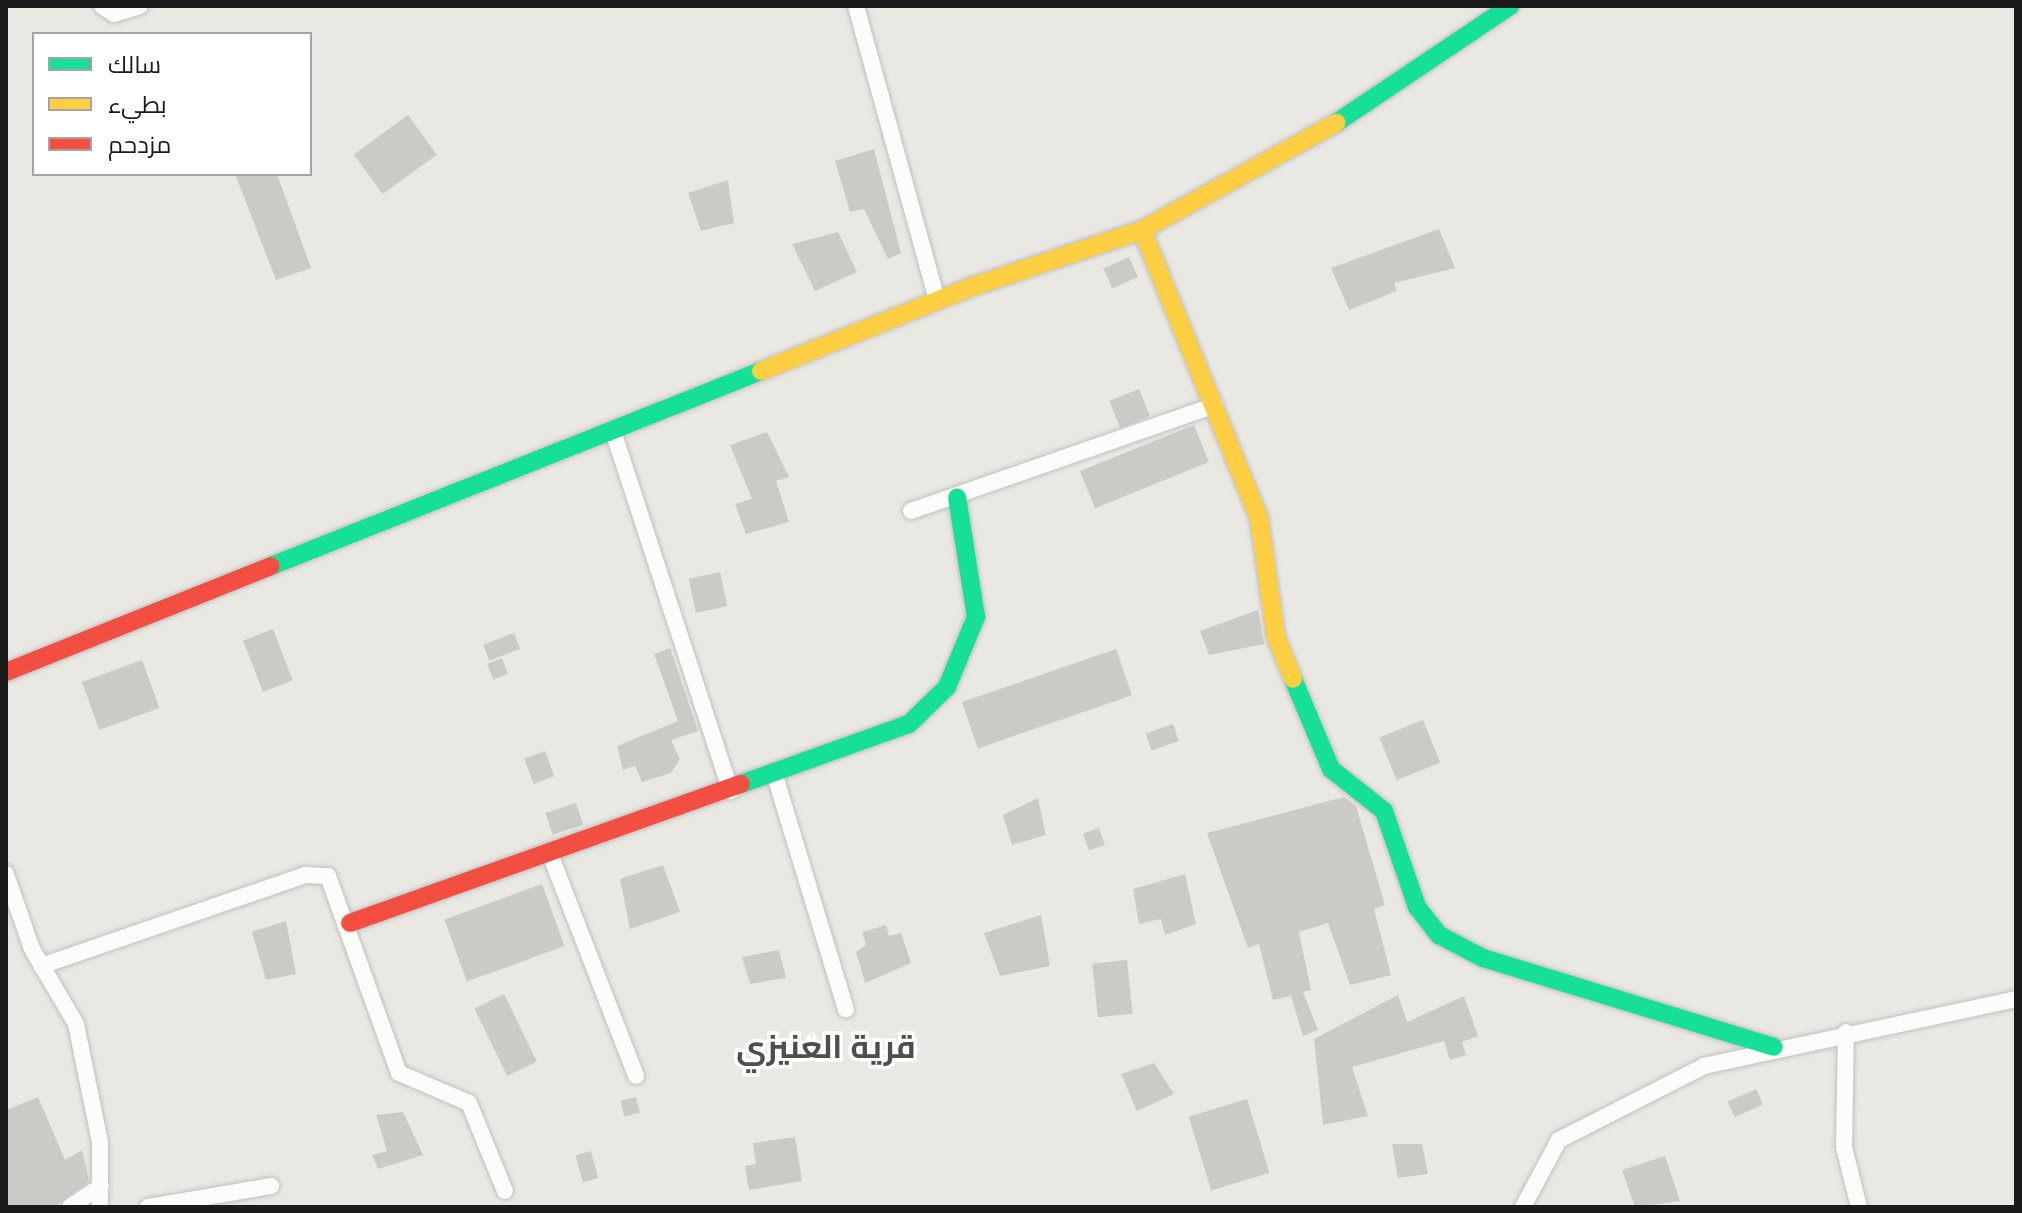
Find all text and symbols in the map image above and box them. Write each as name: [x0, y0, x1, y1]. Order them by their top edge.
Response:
legend: [32, 32, 312, 176]
text: سالك: [108, 51, 161, 79]
text: بطيء: [108, 91, 167, 119]
text: مزدحم: [108, 131, 171, 159]
district label: قرية العنيزي: [736, 1029, 916, 1067]

